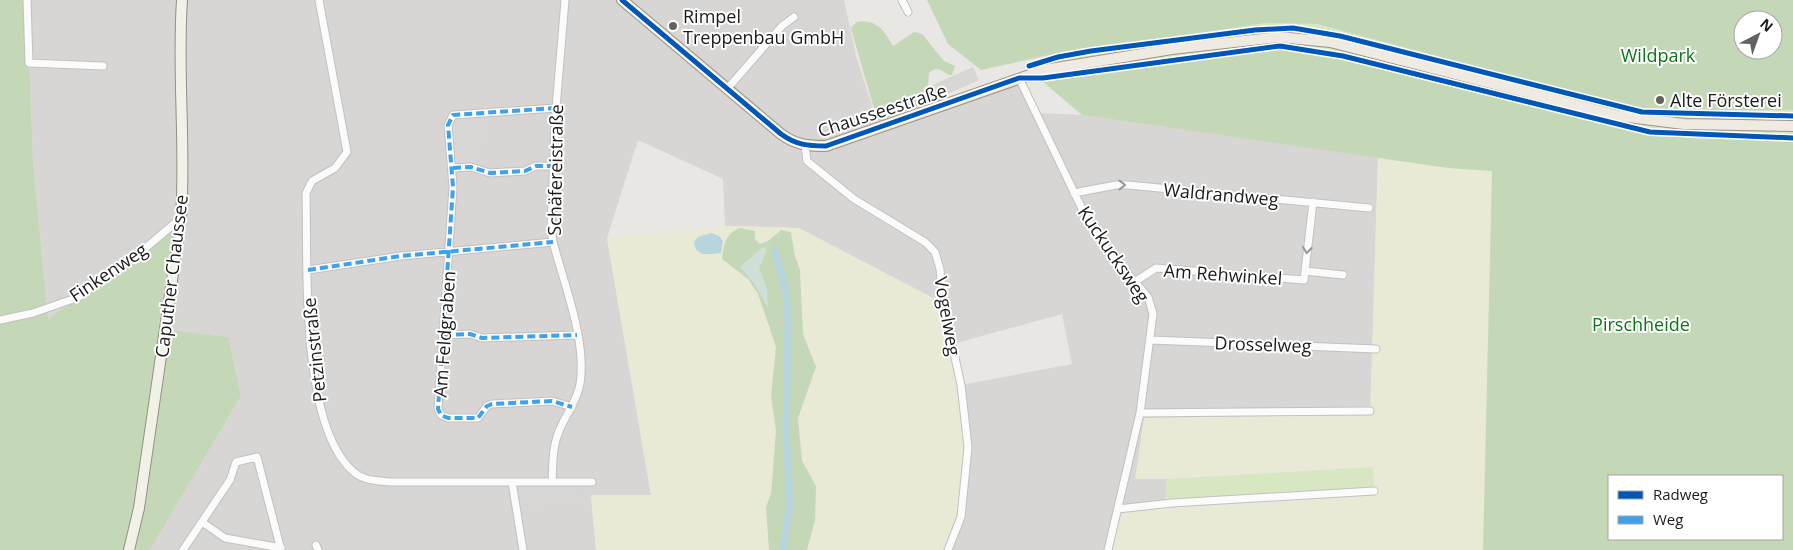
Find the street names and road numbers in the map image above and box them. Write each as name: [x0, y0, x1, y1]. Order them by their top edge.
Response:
street label: Chausseestraße: [814, 78, 950, 142]
street label: Schäfereistraße: [542, 104, 568, 236]
street label: Waldrandweg: [1162, 177, 1280, 211]
street label: Caputher Chaussee: [149, 193, 193, 359]
street label: Kuckucksweg: [1073, 201, 1155, 307]
street label: Finkenweg: [64, 237, 152, 307]
street label: Am Rehwinkel: [1163, 258, 1283, 290]
street label: Am Feldgraben: [428, 270, 460, 398]
street label: Vogelweg: [929, 275, 967, 358]
street label: Petzinstraße: [297, 297, 331, 403]
street label: Drosselweg: [1214, 330, 1312, 358]

